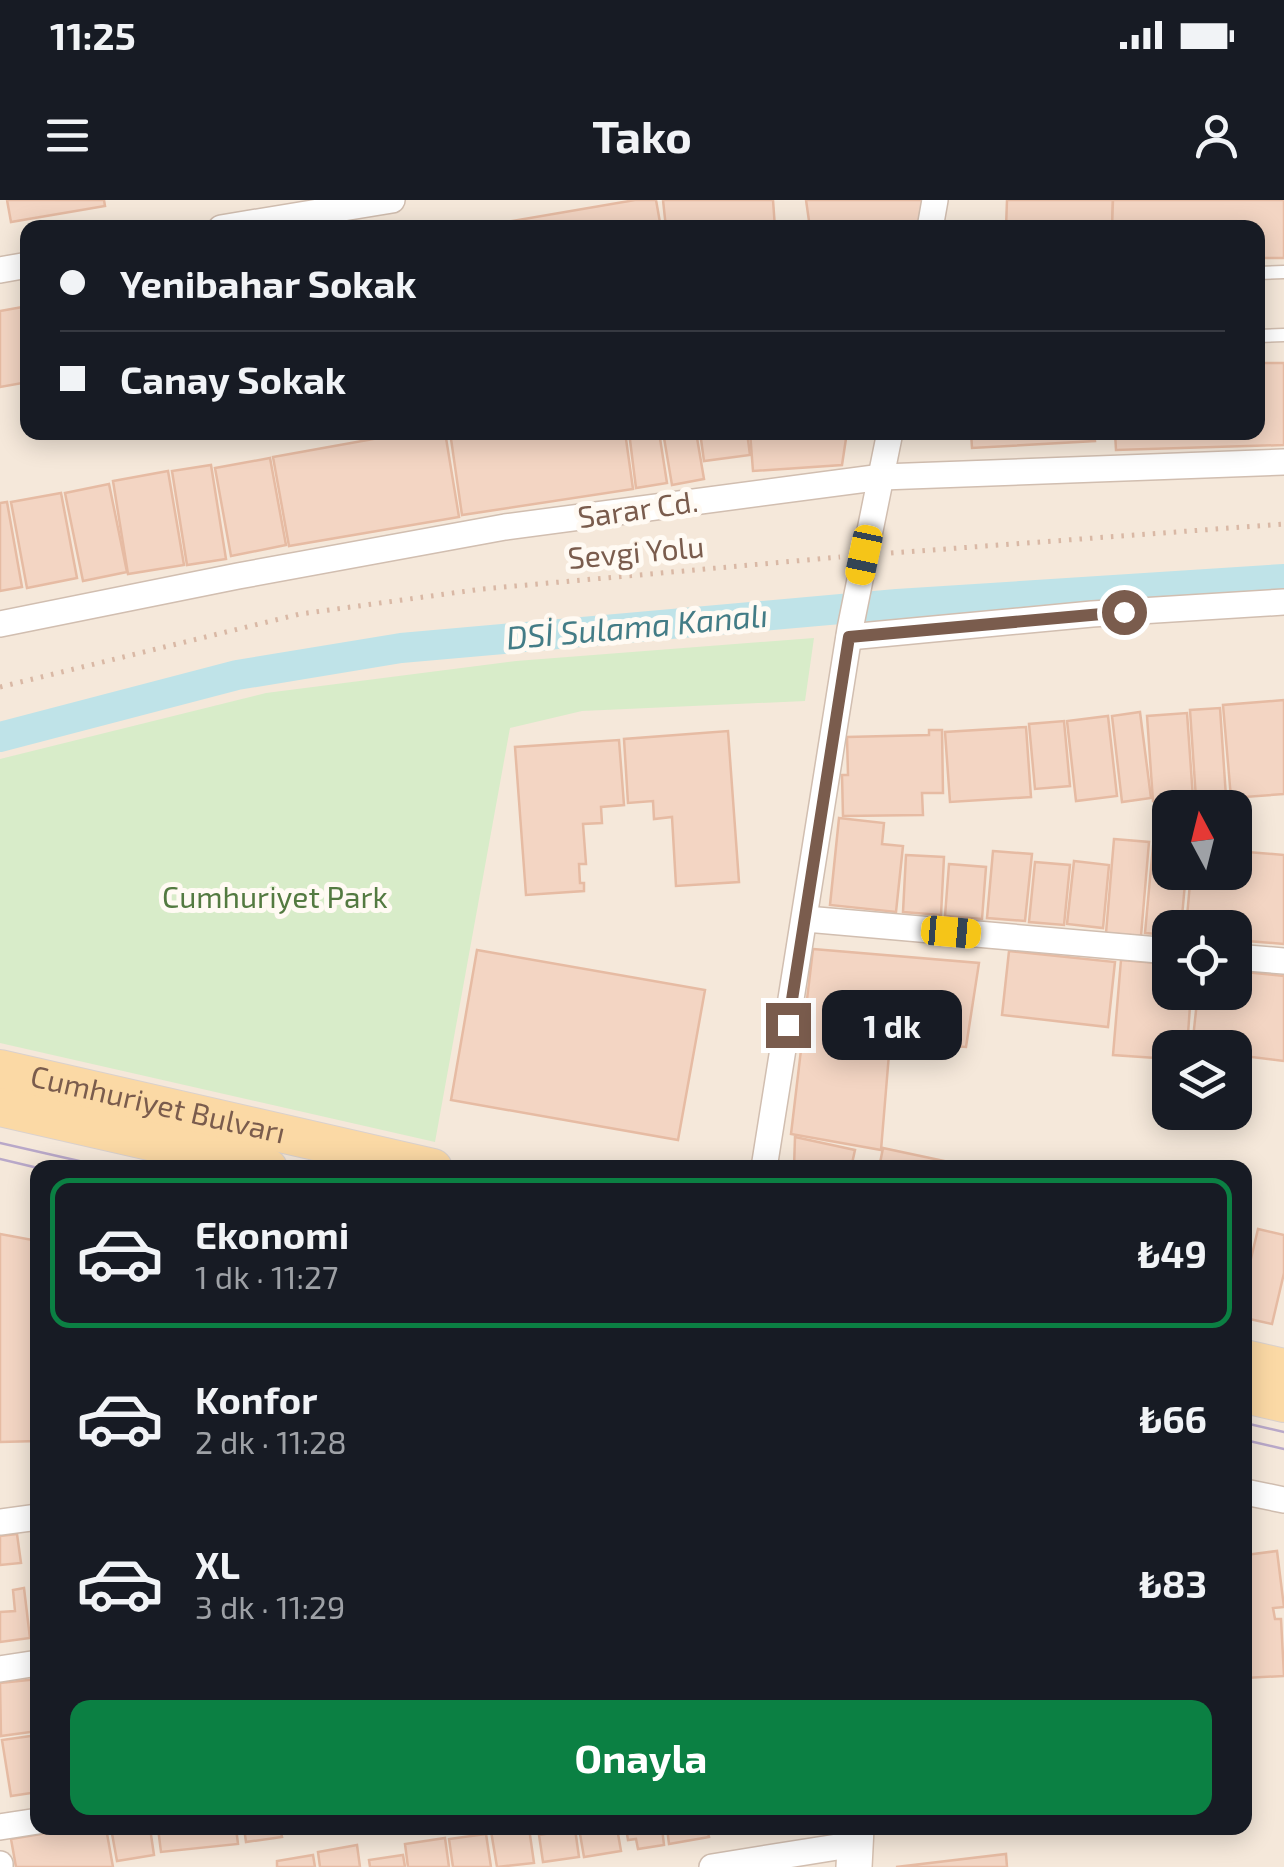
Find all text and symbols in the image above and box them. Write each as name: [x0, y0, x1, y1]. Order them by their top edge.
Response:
text: 11:25: [50, 12, 136, 58]
icon: menu: [40, 108, 95, 163]
text: Tako: [592, 108, 692, 162]
icon: person: [1189, 108, 1244, 163]
text: Yenibahar Sokak: [120, 260, 417, 306]
text: Canay Sokak: [120, 356, 346, 402]
street label: Sarar Cd.: [575, 482, 700, 534]
car: [843, 523, 885, 587]
street label: Sevgi Yolu: [566, 527, 706, 575]
route start: [1102, 590, 1147, 635]
water label: DSİ Sulama Kanalı: [504, 595, 769, 655]
north arrow: [1152, 790, 1252, 890]
map controls: [1152, 790, 1252, 1130]
park label: Cumhuriyet Park: [162, 878, 388, 914]
button: locate: [1152, 910, 1252, 1010]
car: [920, 914, 982, 950]
callout: 1 dk: [823, 990, 963, 1060]
route end: [766, 1003, 811, 1048]
text: 1 dk: [863, 1006, 921, 1044]
button: layers: [1152, 1030, 1252, 1130]
street label: Cumhuriyet Bulvarı: [28, 1057, 289, 1150]
icon: car: [75, 1208, 165, 1298]
text: Ekonomi: [195, 1211, 349, 1257]
text: ₺49: [1138, 1230, 1207, 1276]
text: 1 dk · 11:27: [195, 1257, 338, 1295]
icon: car: [75, 1373, 165, 1463]
text: Konfor: [195, 1376, 317, 1422]
text: ₺66: [1140, 1395, 1207, 1441]
text: 2 dk · 11:28: [195, 1422, 347, 1460]
icon: car: [75, 1538, 165, 1628]
text: XL: [195, 1541, 240, 1587]
text: ₺83: [1139, 1560, 1207, 1606]
text: 3 dk · 11:29: [195, 1587, 345, 1625]
button: Onayla: [70, 1700, 1212, 1815]

